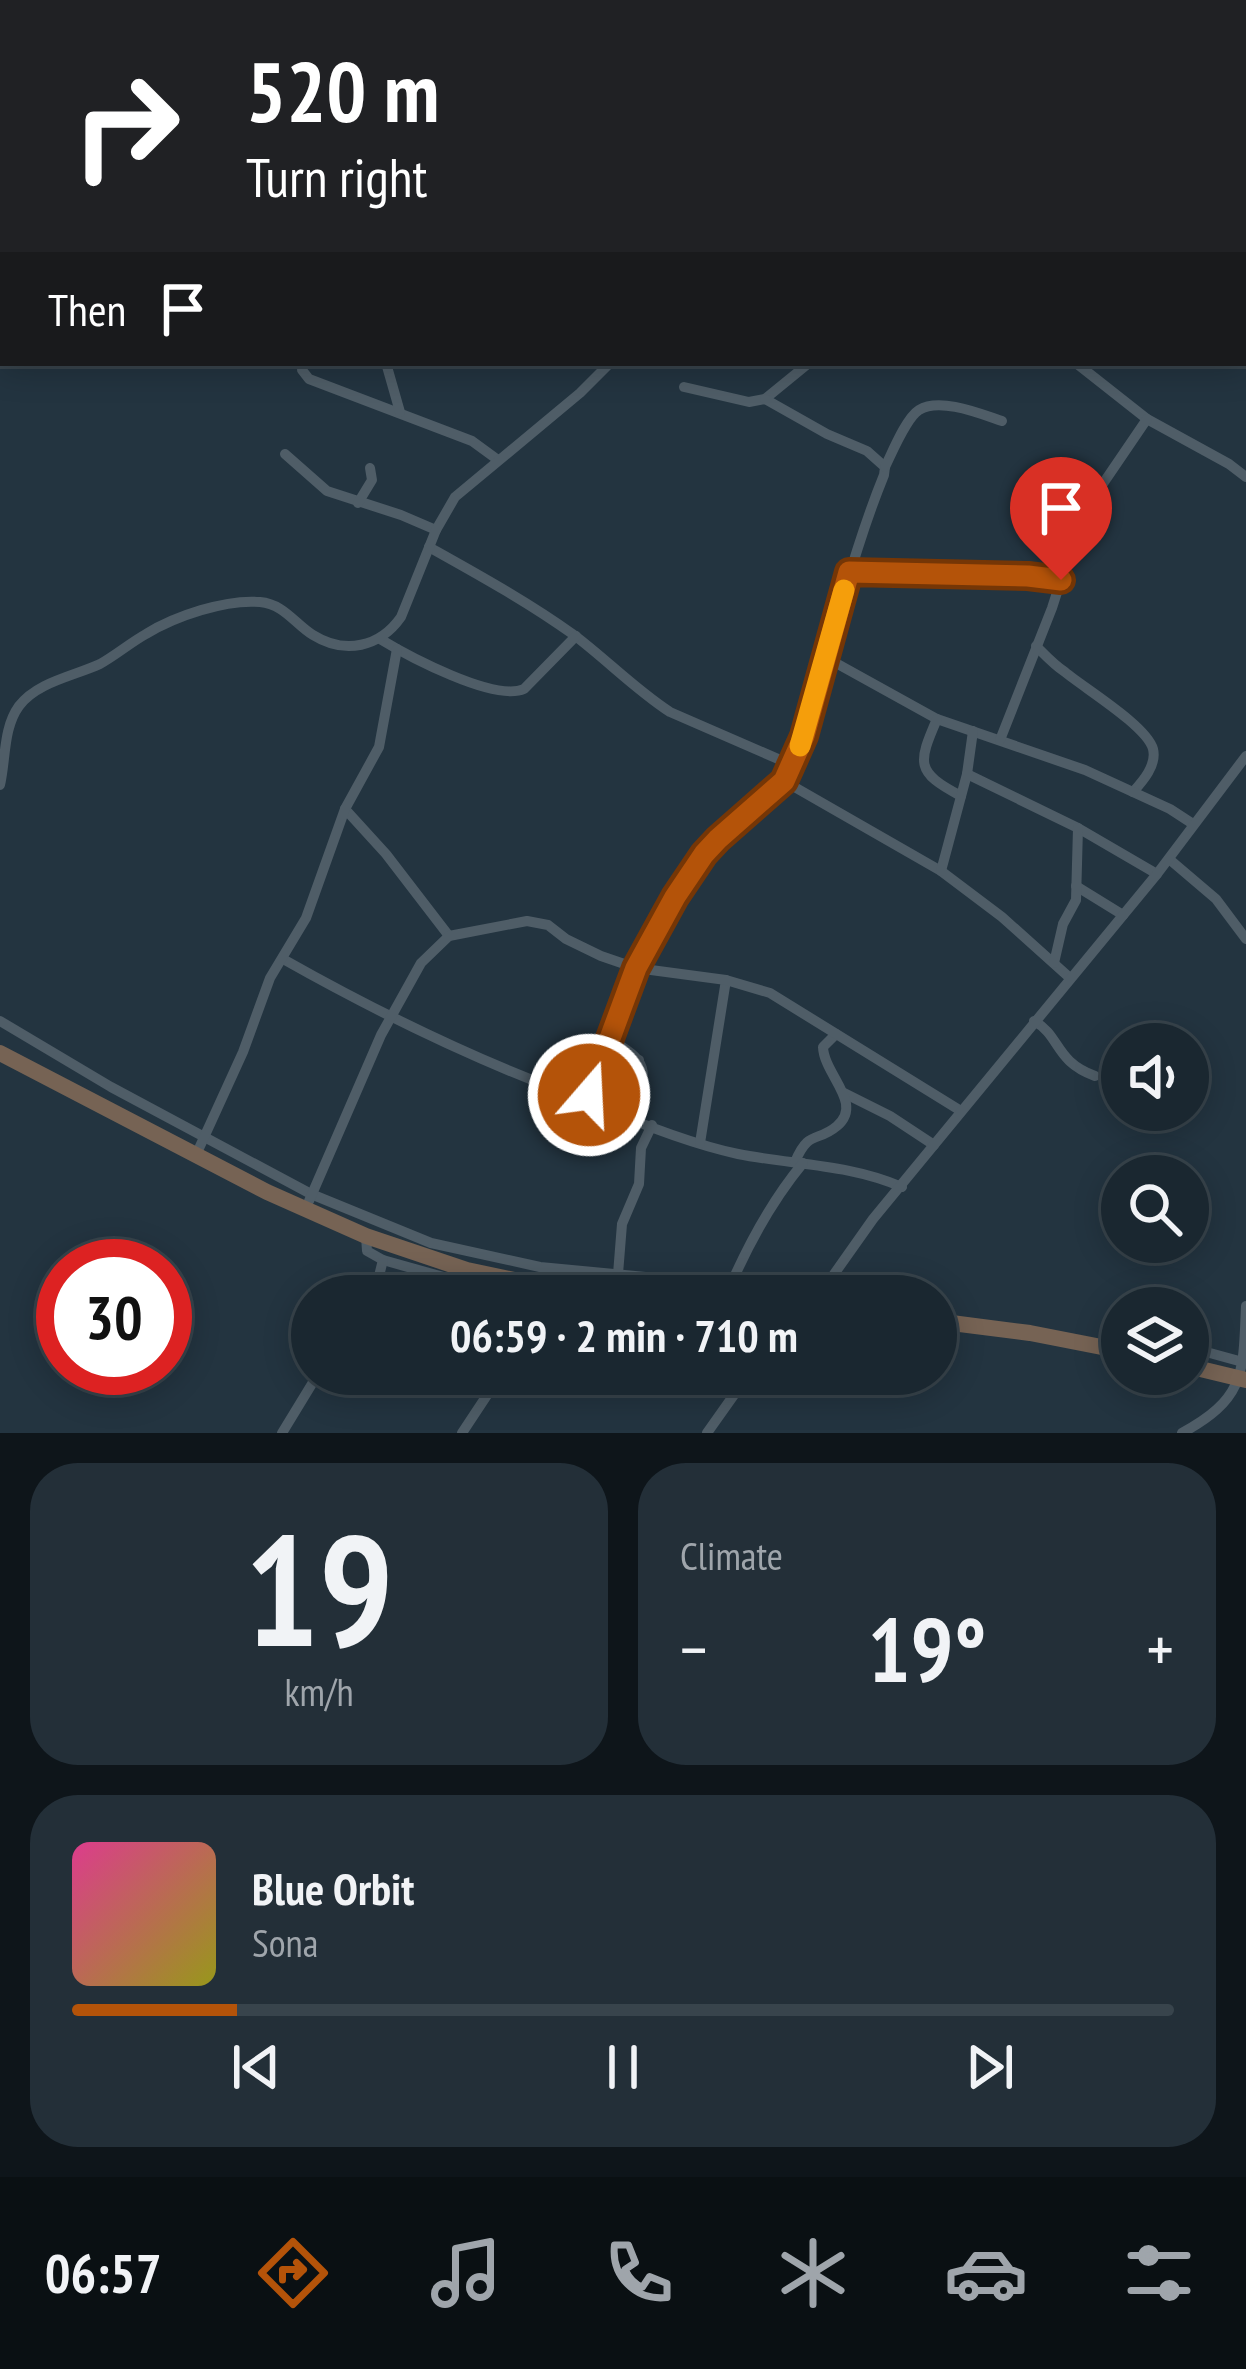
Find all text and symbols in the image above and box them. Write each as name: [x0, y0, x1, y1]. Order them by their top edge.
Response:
text: 520 m: [246, 36, 439, 145]
icon: right: [48, 48, 204, 204]
text: Turn right: [246, 142, 427, 212]
icon: arrive: [150, 276, 216, 342]
text: Then: [48, 280, 126, 338]
pin: [1010, 457, 1112, 580]
icon: arrive: [1028, 475, 1094, 541]
map controls: [1101, 1023, 1209, 1395]
button: sound: [1101, 1023, 1209, 1131]
position arrow: [526, 1032, 652, 1158]
button: search: [1101, 1155, 1209, 1263]
speed limit sign: 30: [36, 1239, 192, 1395]
button: layers: [1101, 1287, 1209, 1395]
text: 06:59 · 2 min · 710 m: [450, 1306, 798, 1364]
text: 19: [244, 1487, 394, 1689]
text: Climate: [680, 1530, 783, 1581]
text: 19°: [868, 1590, 986, 1707]
text: −: [680, 1606, 707, 1691]
text: +: [1147, 1606, 1174, 1691]
text: km/h: [284, 1666, 354, 1717]
text: Blue Orbit: [252, 1859, 414, 1917]
text: Sona: [252, 1917, 318, 1968]
icon: previous: [223, 2034, 289, 2100]
icon: pause: [590, 2034, 656, 2100]
icon: next: [957, 2034, 1023, 2100]
icon: directions: [251, 2231, 335, 2315]
icon: music: [424, 2231, 508, 2315]
icon: phone: [597, 2231, 681, 2315]
icon: climate: [771, 2231, 855, 2315]
icon: car: [944, 2231, 1028, 2315]
icon: filters: [1117, 2231, 1201, 2315]
text: 06:57: [45, 2238, 161, 2308]

